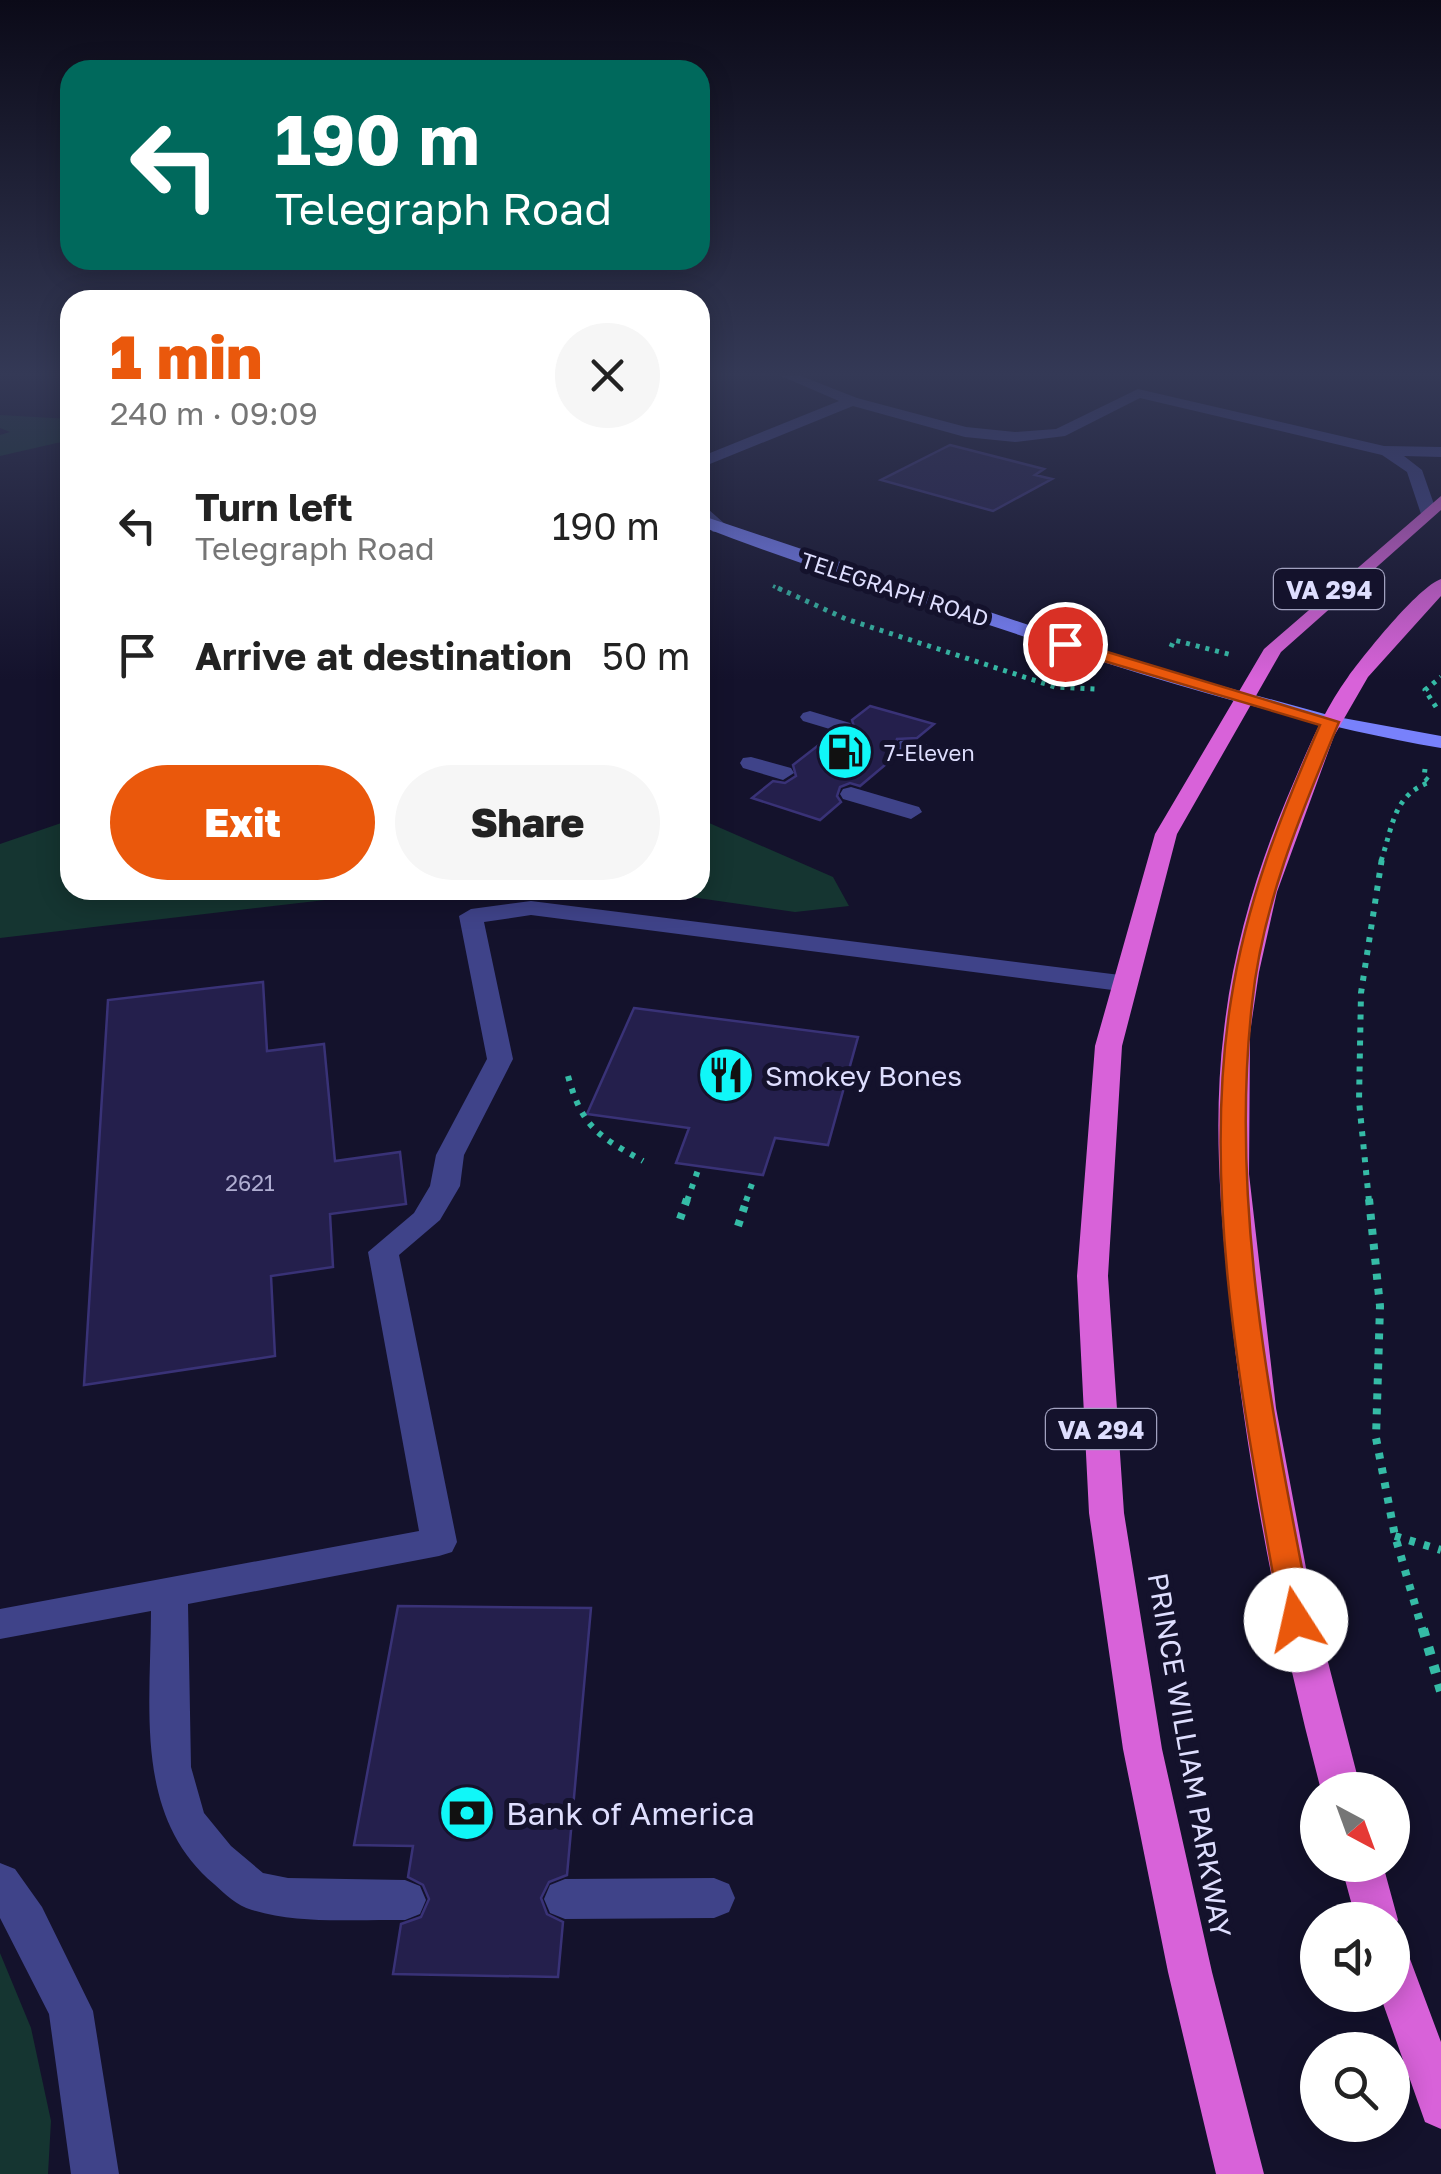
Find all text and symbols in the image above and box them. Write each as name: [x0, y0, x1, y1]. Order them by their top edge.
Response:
text: 190 m: [275, 96, 480, 180]
icon: left: [110, 100, 240, 230]
text: Telegraph Road: [275, 181, 612, 235]
text: 1 min: [110, 320, 262, 392]
button: close: [555, 323, 660, 428]
text: 240 m · 09:09: [110, 394, 318, 432]
text: Turn left: [195, 484, 353, 529]
icon: left: [110, 498, 165, 553]
text: 190 m: [552, 503, 660, 548]
text: Telegraph Road: [195, 529, 435, 567]
street label: TELEGRAPH ROAD: [798, 546, 992, 632]
road number: VA 294: [1274, 569, 1384, 609]
pin: [1023, 602, 1108, 687]
icon: arrive: [1038, 617, 1093, 672]
icon: arrive: [110, 628, 165, 683]
text: Arrive at destination: [195, 633, 572, 678]
text: 50 m: [602, 633, 690, 678]
fuel station icon: 7-Eleven: [815, 722, 875, 782]
place label: 7-Eleven: [884, 739, 975, 766]
button: Exit: [110, 765, 375, 880]
button: Share: [395, 765, 660, 880]
restaurant icon: Smokey Bones: [696, 1045, 756, 1105]
place label: Smokey Bones: [765, 1059, 962, 1092]
house number: 2621: [225, 1169, 275, 1196]
road number: VA 294: [1046, 1409, 1156, 1449]
position arrow: [1244, 1568, 1348, 1672]
street label: PRINCE WILLIAM PARKWAY: [1142, 1570, 1238, 1940]
north arrow: [1300, 1772, 1410, 1882]
map controls: [1300, 1772, 1410, 2142]
bank icon: Bank of America: [437, 1783, 497, 1843]
place label: Bank of America: [506, 1794, 755, 1832]
button: sound: [1300, 1902, 1410, 2012]
button: search: [1300, 2032, 1410, 2142]

